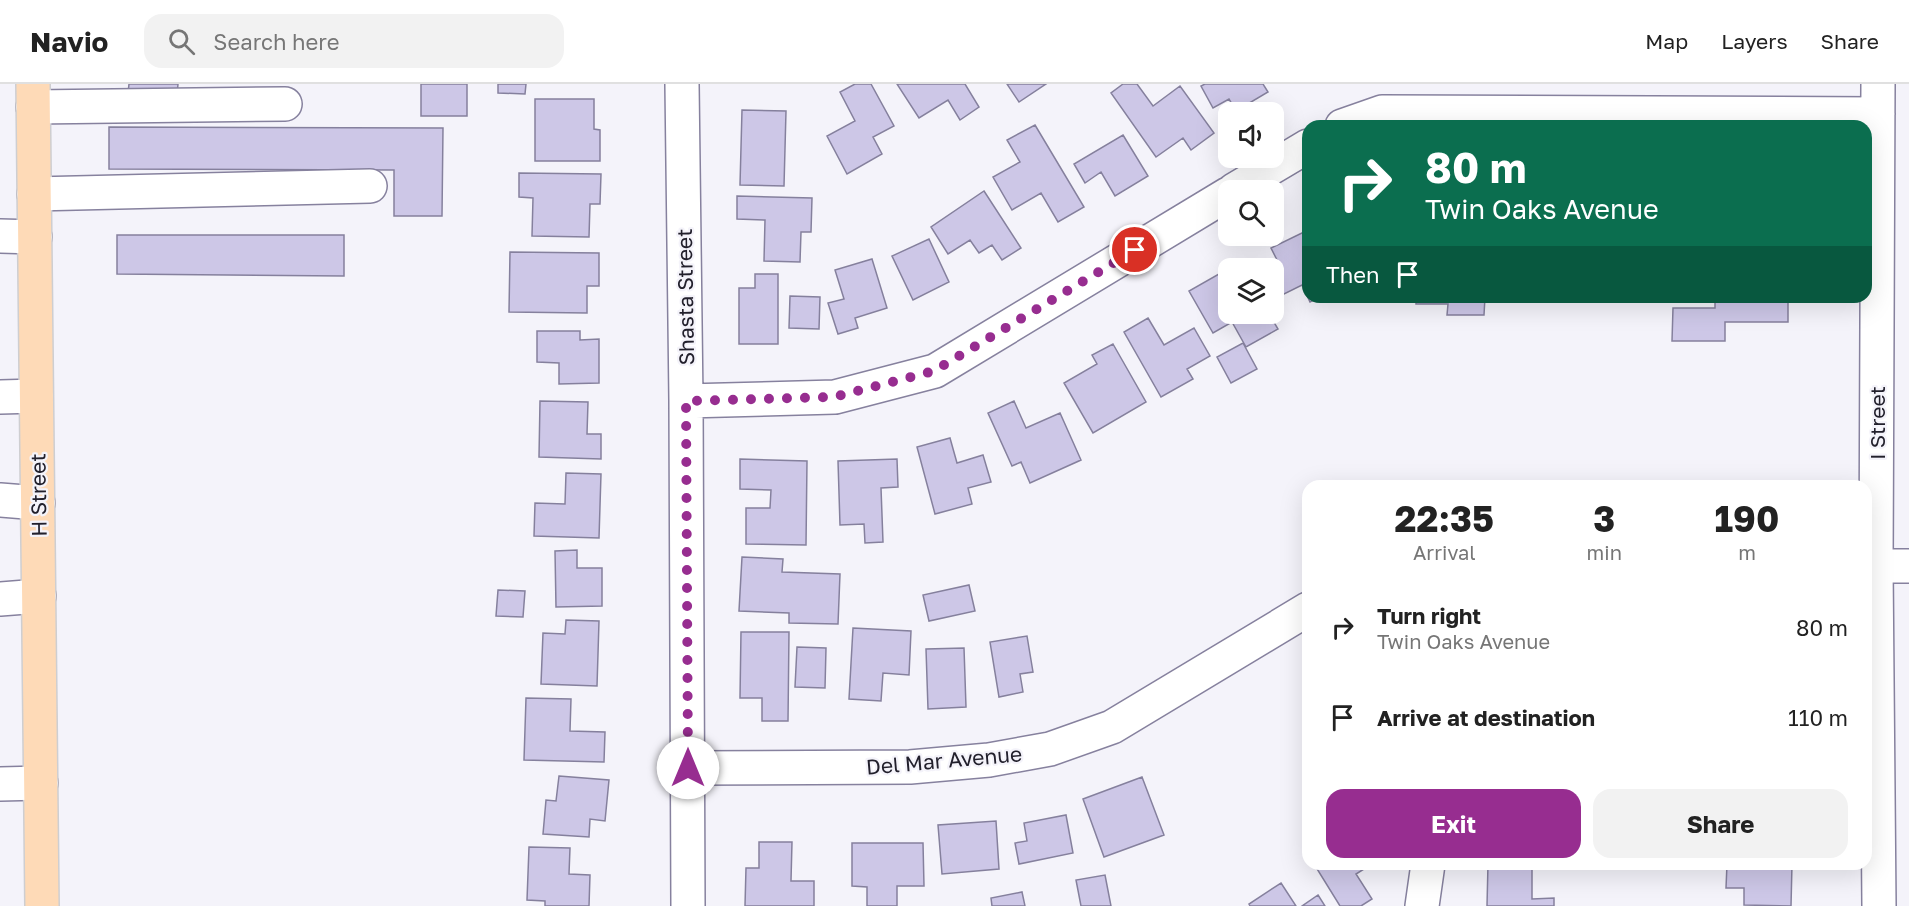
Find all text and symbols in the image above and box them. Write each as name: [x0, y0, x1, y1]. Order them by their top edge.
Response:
search box: [144, 14, 564, 68]
text: Navio: [30, 25, 108, 58]
icon: search: [165, 25, 198, 58]
text: Search here: [213, 28, 339, 55]
text: Map: [1645, 28, 1688, 54]
text: Layers: [1721, 28, 1788, 54]
text: Share: [1821, 28, 1879, 54]
map controls: [1218, 102, 1284, 324]
button: sound: [1218, 102, 1284, 168]
text: 80 m: [1425, 142, 1526, 192]
icon: right: [1326, 144, 1404, 222]
button: search: [1218, 180, 1284, 246]
text: Twin Oaks Avenue: [1425, 193, 1659, 225]
pin: [1109, 224, 1160, 275]
street label: Shasta Street: [671, 228, 699, 366]
icon: arrive: [1118, 233, 1151, 266]
button: layers: [1218, 258, 1284, 324]
icon: arrive: [1391, 258, 1424, 291]
text: Then: [1326, 261, 1379, 288]
street label: I Street: [1864, 386, 1890, 460]
street label: H Street: [24, 453, 52, 537]
text: 22:35: [1395, 497, 1494, 540]
text: 3: [1593, 497, 1615, 540]
text: 190: [1715, 497, 1779, 540]
text: Arrival: [1413, 540, 1476, 564]
text: min: [1587, 540, 1622, 564]
text: m: [1738, 540, 1756, 564]
text: Turn right: [1377, 602, 1481, 629]
icon: right: [1326, 611, 1359, 644]
text: 80 m: [1796, 614, 1848, 641]
text: Twin Oaks Avenue: [1377, 629, 1550, 653]
icon: arrive: [1326, 701, 1359, 734]
text: Arrive at destination: [1377, 704, 1595, 731]
text: 110 m: [1788, 704, 1848, 731]
position arrow: [656, 736, 720, 800]
street label: Del Mar Avenue: [865, 740, 1023, 780]
button: Exit: [1326, 789, 1581, 858]
button: Share: [1593, 789, 1848, 858]

